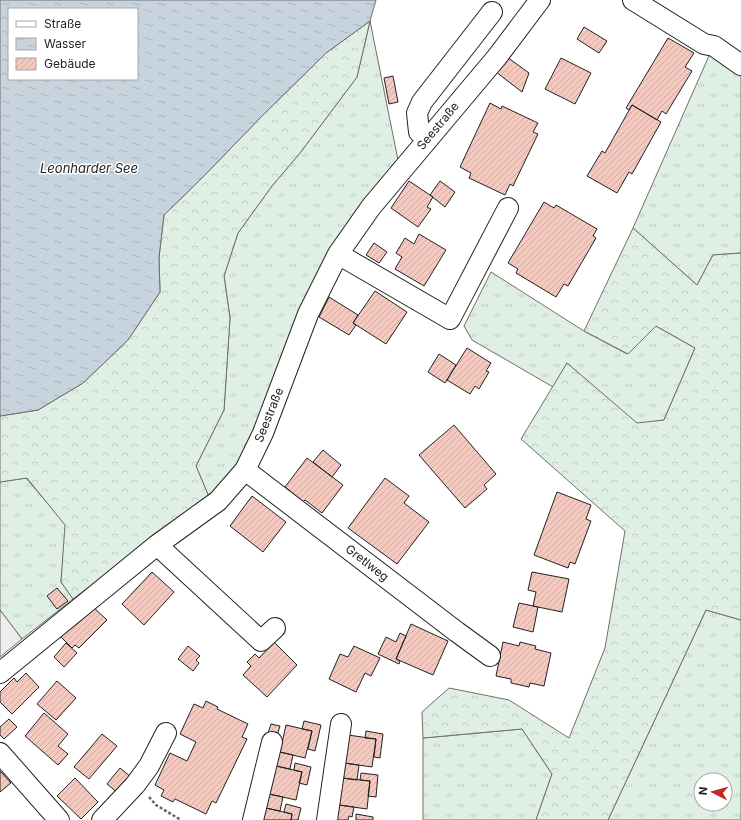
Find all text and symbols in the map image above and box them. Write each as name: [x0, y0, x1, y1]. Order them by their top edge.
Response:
legend: [8, 8, 138, 80]
text: Straße: [44, 16, 81, 31]
text: Wasser: [44, 36, 87, 51]
text: Gebäude: [44, 56, 96, 71]
street label: Seestraße: [413, 99, 462, 153]
water label: Leonharder See: [40, 160, 138, 176]
street label: Seestraße: [251, 385, 286, 444]
street label: Gretlweg: [343, 541, 392, 584]
north arrow: [693, 772, 733, 812]
text: N: [696, 786, 710, 796]

